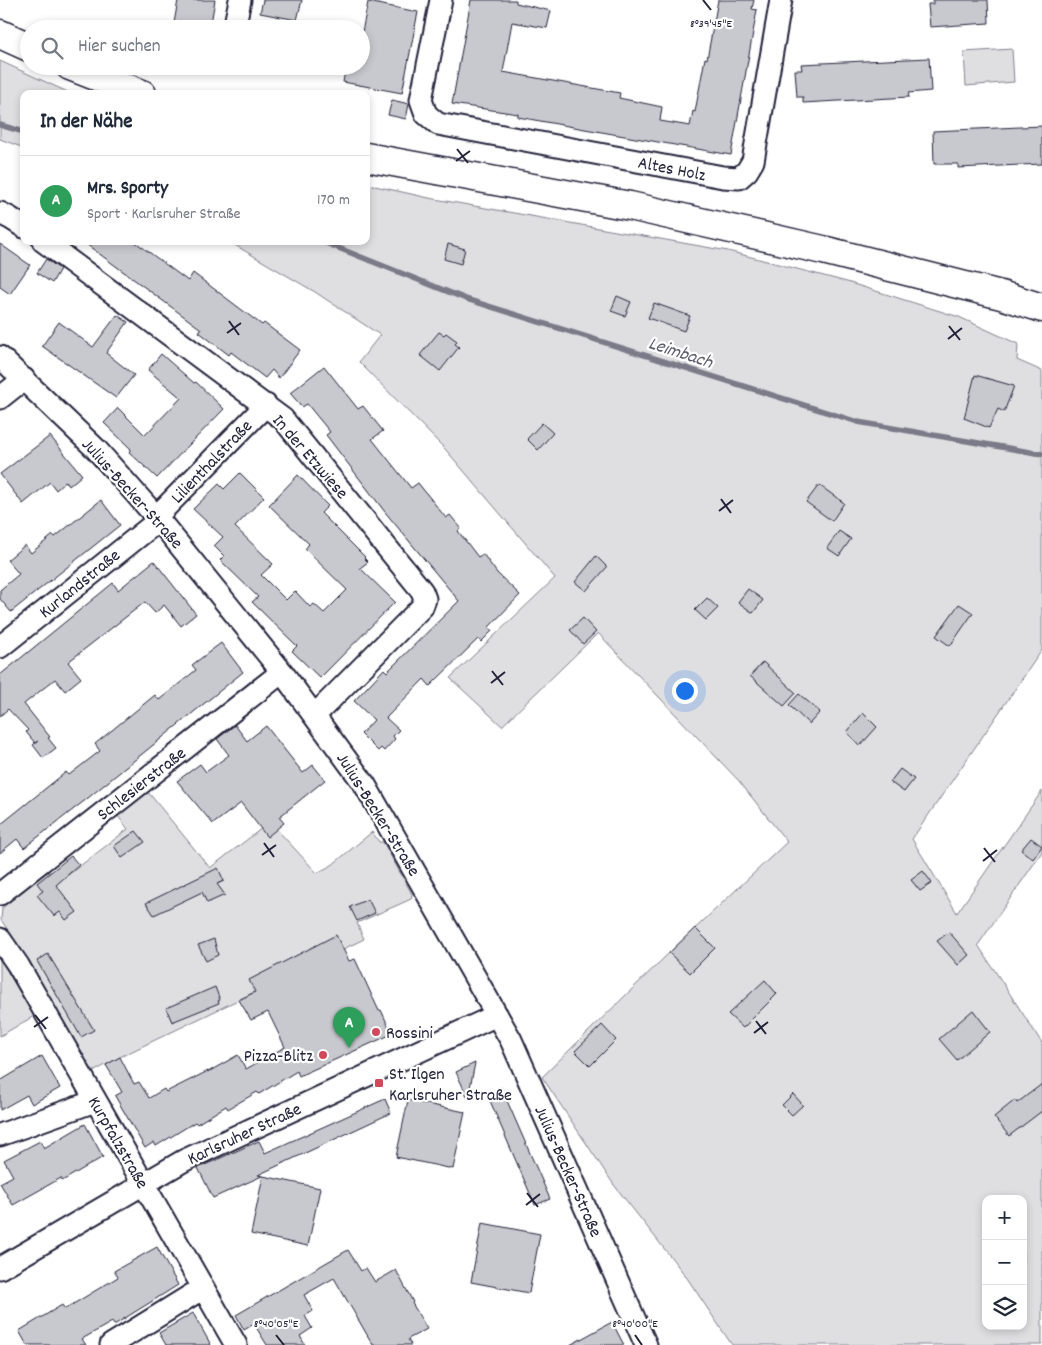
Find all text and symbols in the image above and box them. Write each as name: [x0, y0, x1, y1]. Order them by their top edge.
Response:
text: 8°39'45"E: [690, 16, 733, 33]
search box: [20, 20, 370, 75]
icon: search: [38, 34, 66, 62]
text: Hier suchen: [78, 34, 161, 61]
text: In der Nähe: [40, 108, 132, 138]
street label: Altes Holz: [635, 152, 708, 189]
text: Mrs. Sporty: [87, 176, 168, 203]
text: A: [52, 189, 60, 212]
text: 170 m: [317, 189, 350, 212]
text: Sport · Karlsruher Straße: [87, 203, 241, 226]
water label: Leimbach: [644, 331, 717, 378]
street label: In der Etzwiese: [265, 410, 353, 506]
street label: Lilienthalstraße: [166, 415, 259, 510]
street label: Julius-Becker-Straße: [75, 434, 188, 556]
street label: Kurlandstraße: [35, 544, 127, 626]
your location: [672, 678, 698, 704]
street label: Schlesierstraße: [93, 742, 192, 828]
street label: Julius-Becker-Straße: [329, 749, 425, 882]
pin: A: [333, 1007, 365, 1048]
place label: Rossini: [386, 1022, 433, 1047]
marker: Rossini: [370, 1026, 382, 1038]
place label: Pizza-Blitz: [244, 1045, 313, 1070]
marker: Pizza-Blitz: [317, 1049, 329, 1061]
place label: St. Ilgen Karlsruher Straße: [389, 1063, 512, 1109]
marker: St. Ilgen Karlsruher Straße: [373, 1077, 385, 1089]
street label: Kurpfalzstraße: [80, 1093, 153, 1194]
street label: Karlsruher Straße: [184, 1098, 306, 1173]
street label: Julius-Becker-Straße: [527, 1102, 607, 1242]
map controls: [982, 1195, 1027, 1330]
button: +: [982, 1195, 1027, 1240]
button: −: [982, 1240, 1027, 1285]
button: layers: [982, 1285, 1027, 1330]
text: 8°40'05"E: [254, 1316, 299, 1333]
text: 8°40'00"E: [612, 1316, 658, 1333]

